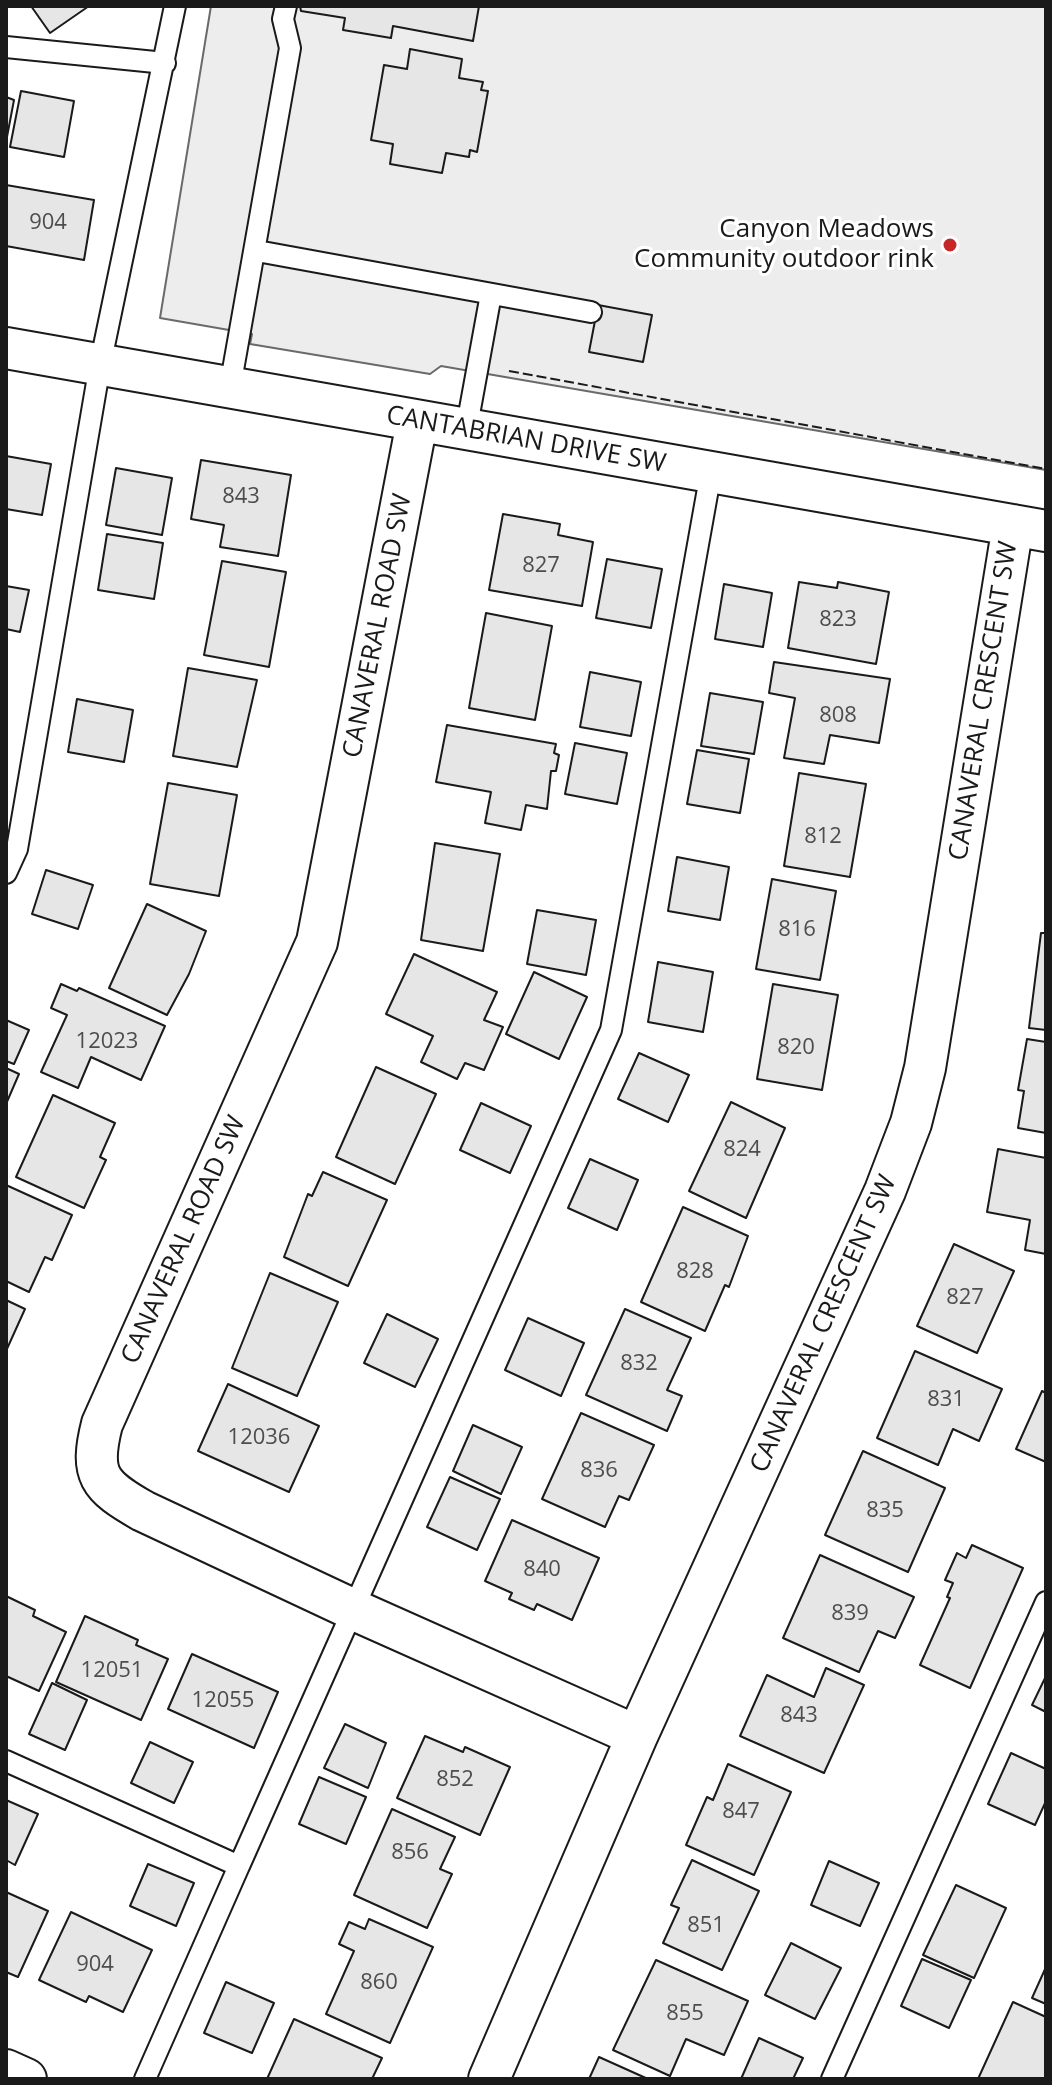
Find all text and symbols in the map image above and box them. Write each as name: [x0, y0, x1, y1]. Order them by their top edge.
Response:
house number: 904: [29, 210, 67, 236]
place label: Canyon Meadows Community outdoor rink: [634, 214, 934, 276]
marker: Canyon Meadows Community outdoor rink: [941, 236, 959, 254]
street label: CANTABRIAN DRIVE SW: [384, 400, 668, 480]
house number: 843: [222, 484, 260, 510]
street label: CANAVERAL ROAD SW: [337, 491, 419, 761]
street label: CANAVERAL CRESCENT SW: [943, 539, 1025, 863]
house number: 827: [522, 553, 560, 579]
house number: 823: [819, 607, 857, 633]
house number: 808: [819, 703, 857, 729]
house number: 812: [804, 824, 842, 850]
house number: 816: [778, 917, 816, 943]
house number: 12023: [76, 1029, 138, 1055]
house number: 820: [777, 1035, 815, 1061]
street label: CANAVERAL ROAD SW: [115, 1111, 253, 1369]
house number: 824: [723, 1137, 761, 1163]
street label: CANAVERAL CRESCENT SW: [744, 1170, 904, 1478]
house number: 828: [676, 1259, 714, 1285]
house number: 827: [946, 1285, 984, 1311]
house number: 832: [620, 1351, 658, 1377]
house number: 831: [927, 1387, 965, 1413]
house number: 12036: [228, 1425, 290, 1451]
house number: 836: [580, 1458, 618, 1484]
house number: 835: [866, 1498, 904, 1524]
house number: 840: [523, 1557, 561, 1583]
house number: 839: [831, 1601, 869, 1627]
house number: 12051: [81, 1658, 143, 1684]
house number: 12055: [192, 1688, 254, 1714]
house number: 843: [780, 1703, 818, 1729]
house number: 852: [436, 1767, 474, 1793]
house number: 847: [722, 1799, 760, 1825]
house number: 856: [391, 1840, 429, 1866]
house number: 851: [687, 1913, 725, 1939]
house number: 904: [76, 1952, 114, 1978]
house number: 860: [360, 1970, 398, 1996]
house number: 855: [666, 2001, 704, 2027]

